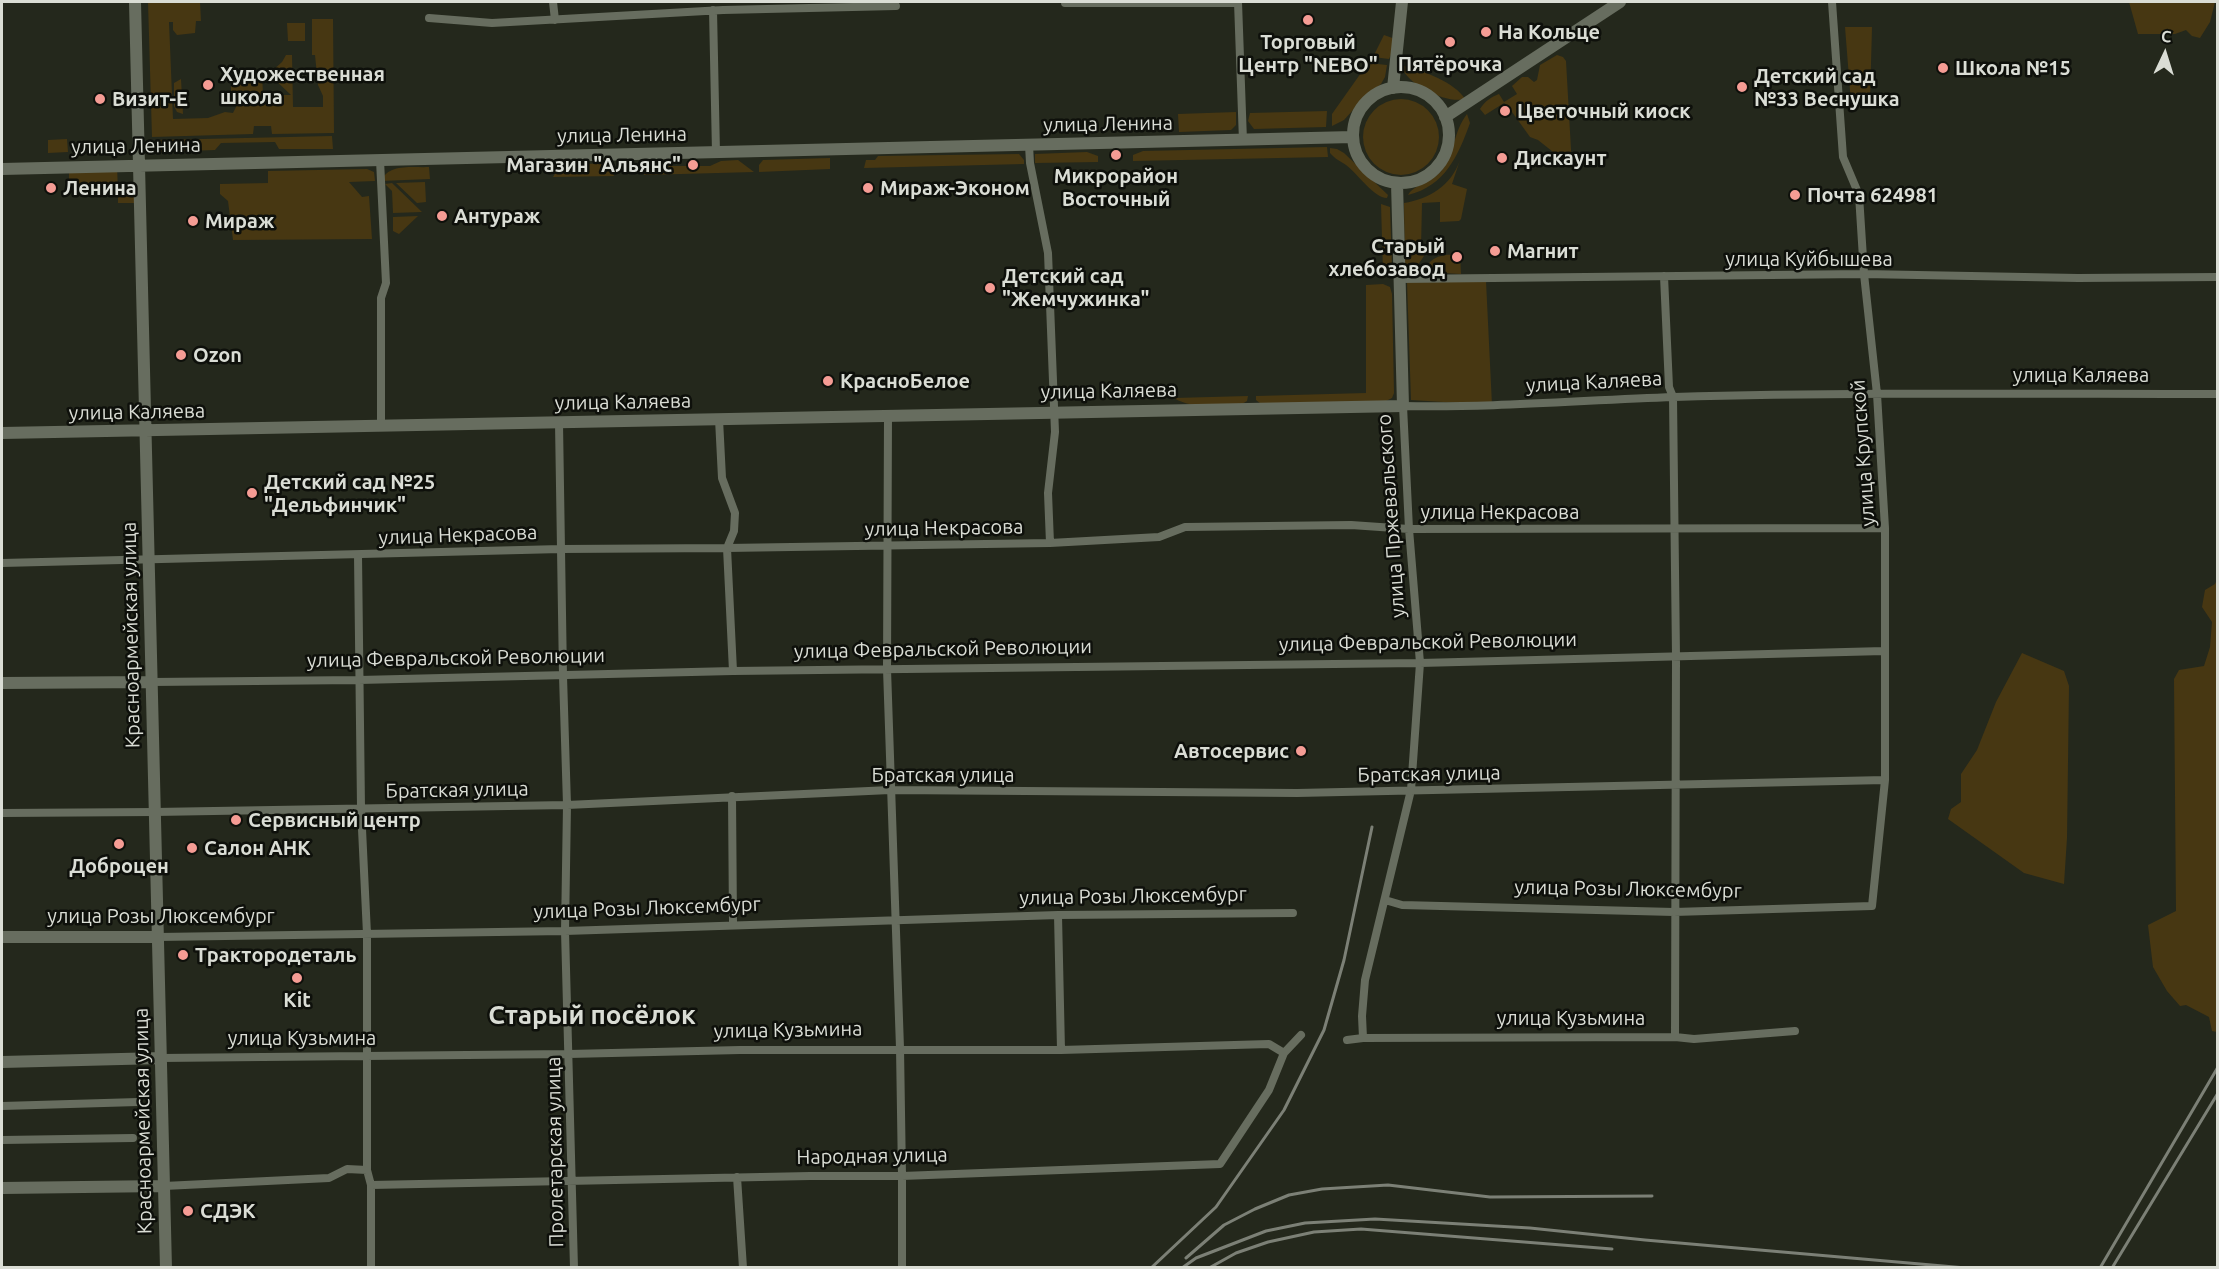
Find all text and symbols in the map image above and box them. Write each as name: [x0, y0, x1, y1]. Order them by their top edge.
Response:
marker: Торговый Центр "NEBO": [1301, 13, 1315, 27]
place label: На Кольце: [1498, 20, 1600, 44]
north arrow: [2135, 24, 2195, 84]
marker: На Кольце: [1479, 25, 1493, 39]
text: С: [2161, 27, 2172, 45]
place label: Торговый Центр "NEBO": [1238, 30, 1378, 77]
marker: Пятёрочка: [1443, 35, 1457, 49]
place label: Пятёрочка: [1398, 52, 1502, 76]
place label: Школа №15: [1955, 56, 2071, 80]
marker: Школа №15: [1936, 61, 1950, 75]
place label: Художественная школа: [220, 62, 385, 109]
place label: Детский сад №33 Веснушка: [1754, 64, 1900, 111]
marker: Художественная школа: [201, 78, 215, 92]
marker: Детский сад №33 Веснушка: [1735, 80, 1749, 94]
place label: Визит-Е: [112, 87, 188, 111]
marker: Визит-Е: [93, 92, 107, 106]
place label: Цветочный киоск: [1517, 99, 1691, 123]
marker: Цветочный киоск: [1498, 104, 1512, 118]
street label: улица Ленина: [1043, 111, 1173, 137]
street label: улица Ленина: [557, 122, 687, 148]
street label: улица Ленина: [71, 133, 201, 159]
place label: Дискаунт: [1514, 146, 1606, 170]
marker: Микрорайон Восточный: [1109, 148, 1123, 162]
marker: Дискаунт: [1495, 151, 1509, 165]
place label: Магазин "Альянс": [506, 153, 681, 177]
marker: Магазин "Альянс": [686, 158, 700, 172]
place label: Микрорайон Восточный: [1054, 164, 1178, 211]
place label: Ленина: [63, 176, 137, 200]
place label: Мираж-Эконом: [880, 176, 1030, 200]
marker: Ленина: [44, 181, 58, 195]
marker: Мираж-Эконом: [861, 181, 875, 195]
place label: Почта 624981: [1807, 183, 1938, 207]
marker: Почта 624981: [1788, 188, 1802, 202]
place label: Антураж: [454, 204, 540, 228]
place label: Мираж: [205, 209, 274, 233]
marker: Антураж: [435, 209, 449, 223]
marker: Мираж: [186, 214, 200, 228]
place label: Старый хлебозавод: [1328, 234, 1445, 281]
place label: Магнит: [1507, 239, 1579, 263]
marker: Магнит: [1488, 244, 1502, 258]
street label: улица Куйбышева: [1725, 247, 1893, 271]
marker: Старый хлебозавод: [1450, 250, 1464, 264]
place label: Детский сад "Жемчужинка": [1002, 264, 1149, 311]
marker: Детский сад "Жемчужинка": [983, 281, 997, 295]
place label: Ozon: [193, 343, 242, 367]
marker: Ozon: [174, 348, 188, 362]
street label: улица Каляева: [2013, 363, 2149, 387]
street label: улица Каляева: [1525, 366, 1663, 398]
place label: КрасноБелое: [840, 369, 970, 393]
marker: КрасноБелое: [821, 374, 835, 388]
street label: улица Каляева: [1041, 378, 1177, 404]
street label: улица Крупской: [1846, 379, 1880, 527]
street label: улица Каляева: [555, 389, 691, 415]
street label: улица Каляева: [69, 399, 205, 425]
street label: улица Пржевальского: [1372, 413, 1410, 619]
place label: Детский сад №25 "Дельфинчик": [264, 470, 435, 517]
marker: Детский сад №25 "Дельфинчик": [245, 486, 259, 500]
street label: улица Некрасова: [1421, 500, 1579, 524]
street label: улица Некрасова: [864, 515, 1024, 541]
street label: улица Некрасова: [378, 520, 538, 550]
street label: Красноармейская улица: [117, 522, 145, 748]
street label: улица Февральской Революции: [1279, 627, 1577, 657]
street label: улица Февральской Революции: [794, 634, 1092, 664]
street label: улица Февральской Революции: [307, 643, 605, 673]
place label: Автосервис: [1174, 739, 1289, 763]
marker: Автосервис: [1294, 744, 1308, 758]
street label: Братская улица: [1357, 761, 1501, 787]
street label: Братская улица: [871, 763, 1015, 787]
street label: Братская улица: [385, 777, 529, 803]
place label: Сервисный центр: [248, 808, 421, 832]
marker: Сервисный центр: [229, 813, 243, 827]
place label: Салон АНК: [204, 836, 311, 860]
marker: Доброцен: [112, 837, 126, 851]
marker: Салон АНК: [185, 841, 199, 855]
place label: Доброцен: [69, 854, 169, 878]
street label: улица Розы Люксембург: [1514, 875, 1742, 903]
street label: улица Розы Люксембург: [1019, 882, 1247, 910]
street label: улица Розы Люксембург: [533, 892, 761, 924]
street label: улица Розы Люксембург: [47, 904, 275, 928]
place label: Трактородеталь: [195, 943, 357, 967]
marker: Трактородеталь: [176, 948, 190, 962]
marker: Kit: [290, 971, 304, 985]
place label: Kit: [283, 988, 311, 1012]
district label: Старый посёлок: [488, 999, 696, 1031]
street label: улица Кузьмина: [1497, 1006, 1645, 1030]
street label: Красноармейская улица: [129, 1008, 157, 1234]
street label: улица Кузьмина: [713, 1017, 863, 1043]
street label: улица Кузьмина: [228, 1026, 376, 1050]
street label: Пролетарская улица: [541, 1056, 569, 1248]
street label: Народная улица: [796, 1143, 948, 1169]
place label: СДЭК: [200, 1199, 256, 1223]
marker: СДЭК: [181, 1204, 195, 1218]

